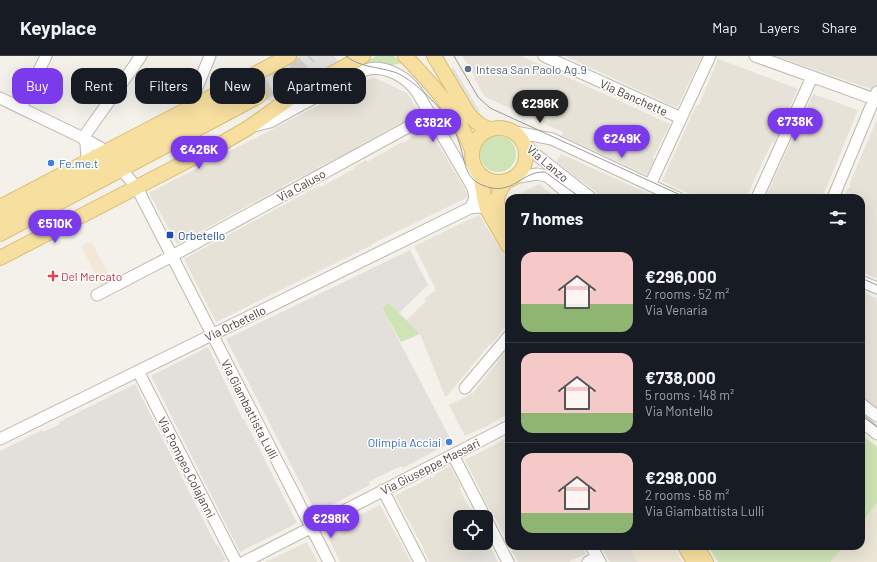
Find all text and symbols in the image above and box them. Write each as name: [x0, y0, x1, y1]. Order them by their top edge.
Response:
text: Keyplace: [20, 16, 97, 39]
text: Map: [712, 19, 737, 36]
text: Layers: [759, 19, 800, 36]
text: Share: [822, 19, 857, 36]
place label: Intesa San Paolo Ag.9: [476, 62, 587, 76]
marker: Intesa San Paolo Ag.9: [463, 64, 473, 74]
chip: Buy: [12, 68, 63, 104]
chip: Rent: [71, 68, 127, 104]
chip: Filters: [135, 68, 202, 104]
chip: New: [210, 68, 265, 104]
chip: Apartment: [273, 68, 366, 104]
street label: Via Banchette: [598, 76, 670, 118]
pin: €296K: [512, 90, 568, 124]
text: €296K: [521, 95, 559, 111]
pin: €738K: [767, 108, 823, 142]
pin: €382K: [405, 109, 461, 143]
text: €738K: [777, 113, 813, 129]
text: €382K: [414, 114, 452, 130]
pin: €249K: [594, 125, 650, 159]
text: €249K: [603, 130, 641, 146]
pin: €426K: [171, 136, 227, 170]
text: €426K: [180, 141, 218, 157]
street label: Via Lanzo: [524, 142, 572, 184]
place label: Fe.me.t: [59, 156, 98, 170]
marker: Fe.me.t: [46, 158, 56, 168]
street label: Via Caluso: [274, 166, 328, 204]
icon: filters: [827, 207, 849, 229]
text: 7 homes: [521, 208, 583, 228]
pin: €510K: [27, 210, 83, 244]
text: €510K: [37, 215, 73, 231]
place label: Orbetello: [178, 228, 225, 242]
marker: Orbetello: [165, 230, 175, 240]
text: €296,000: [645, 266, 717, 286]
icon: home: [553, 268, 601, 316]
place label: Del Mercato: [61, 269, 122, 283]
marker: Del Mercato: [48, 271, 58, 281]
text: 2 rooms · 52 m²: [645, 286, 730, 302]
street label: Via Orbetello: [202, 302, 268, 344]
text: Via Venaria: [645, 302, 708, 318]
street label: Via Giambattista Lulli: [219, 357, 281, 461]
text: €738,000: [645, 367, 716, 387]
icon: home: [553, 369, 601, 417]
text: 5 rooms · 148 m²: [645, 387, 734, 403]
text: Via Montello: [645, 403, 713, 419]
street label: Via Pompeo Colajanni: [155, 414, 219, 520]
place label: Olimpia Acciai: [368, 435, 441, 449]
street label: Via Giuseppe Massari: [378, 435, 482, 497]
marker: Olimpia Acciai: [444, 437, 454, 447]
text: €298,000: [645, 467, 717, 487]
icon: home: [553, 469, 601, 517]
text: 2 rooms · 58 m²: [645, 487, 729, 503]
text: Via Giambattista Lulli: [645, 503, 764, 519]
pin: €298K: [303, 505, 359, 539]
text: €298K: [312, 510, 350, 526]
map controls: [453, 510, 493, 550]
button: locate: [453, 510, 493, 550]

